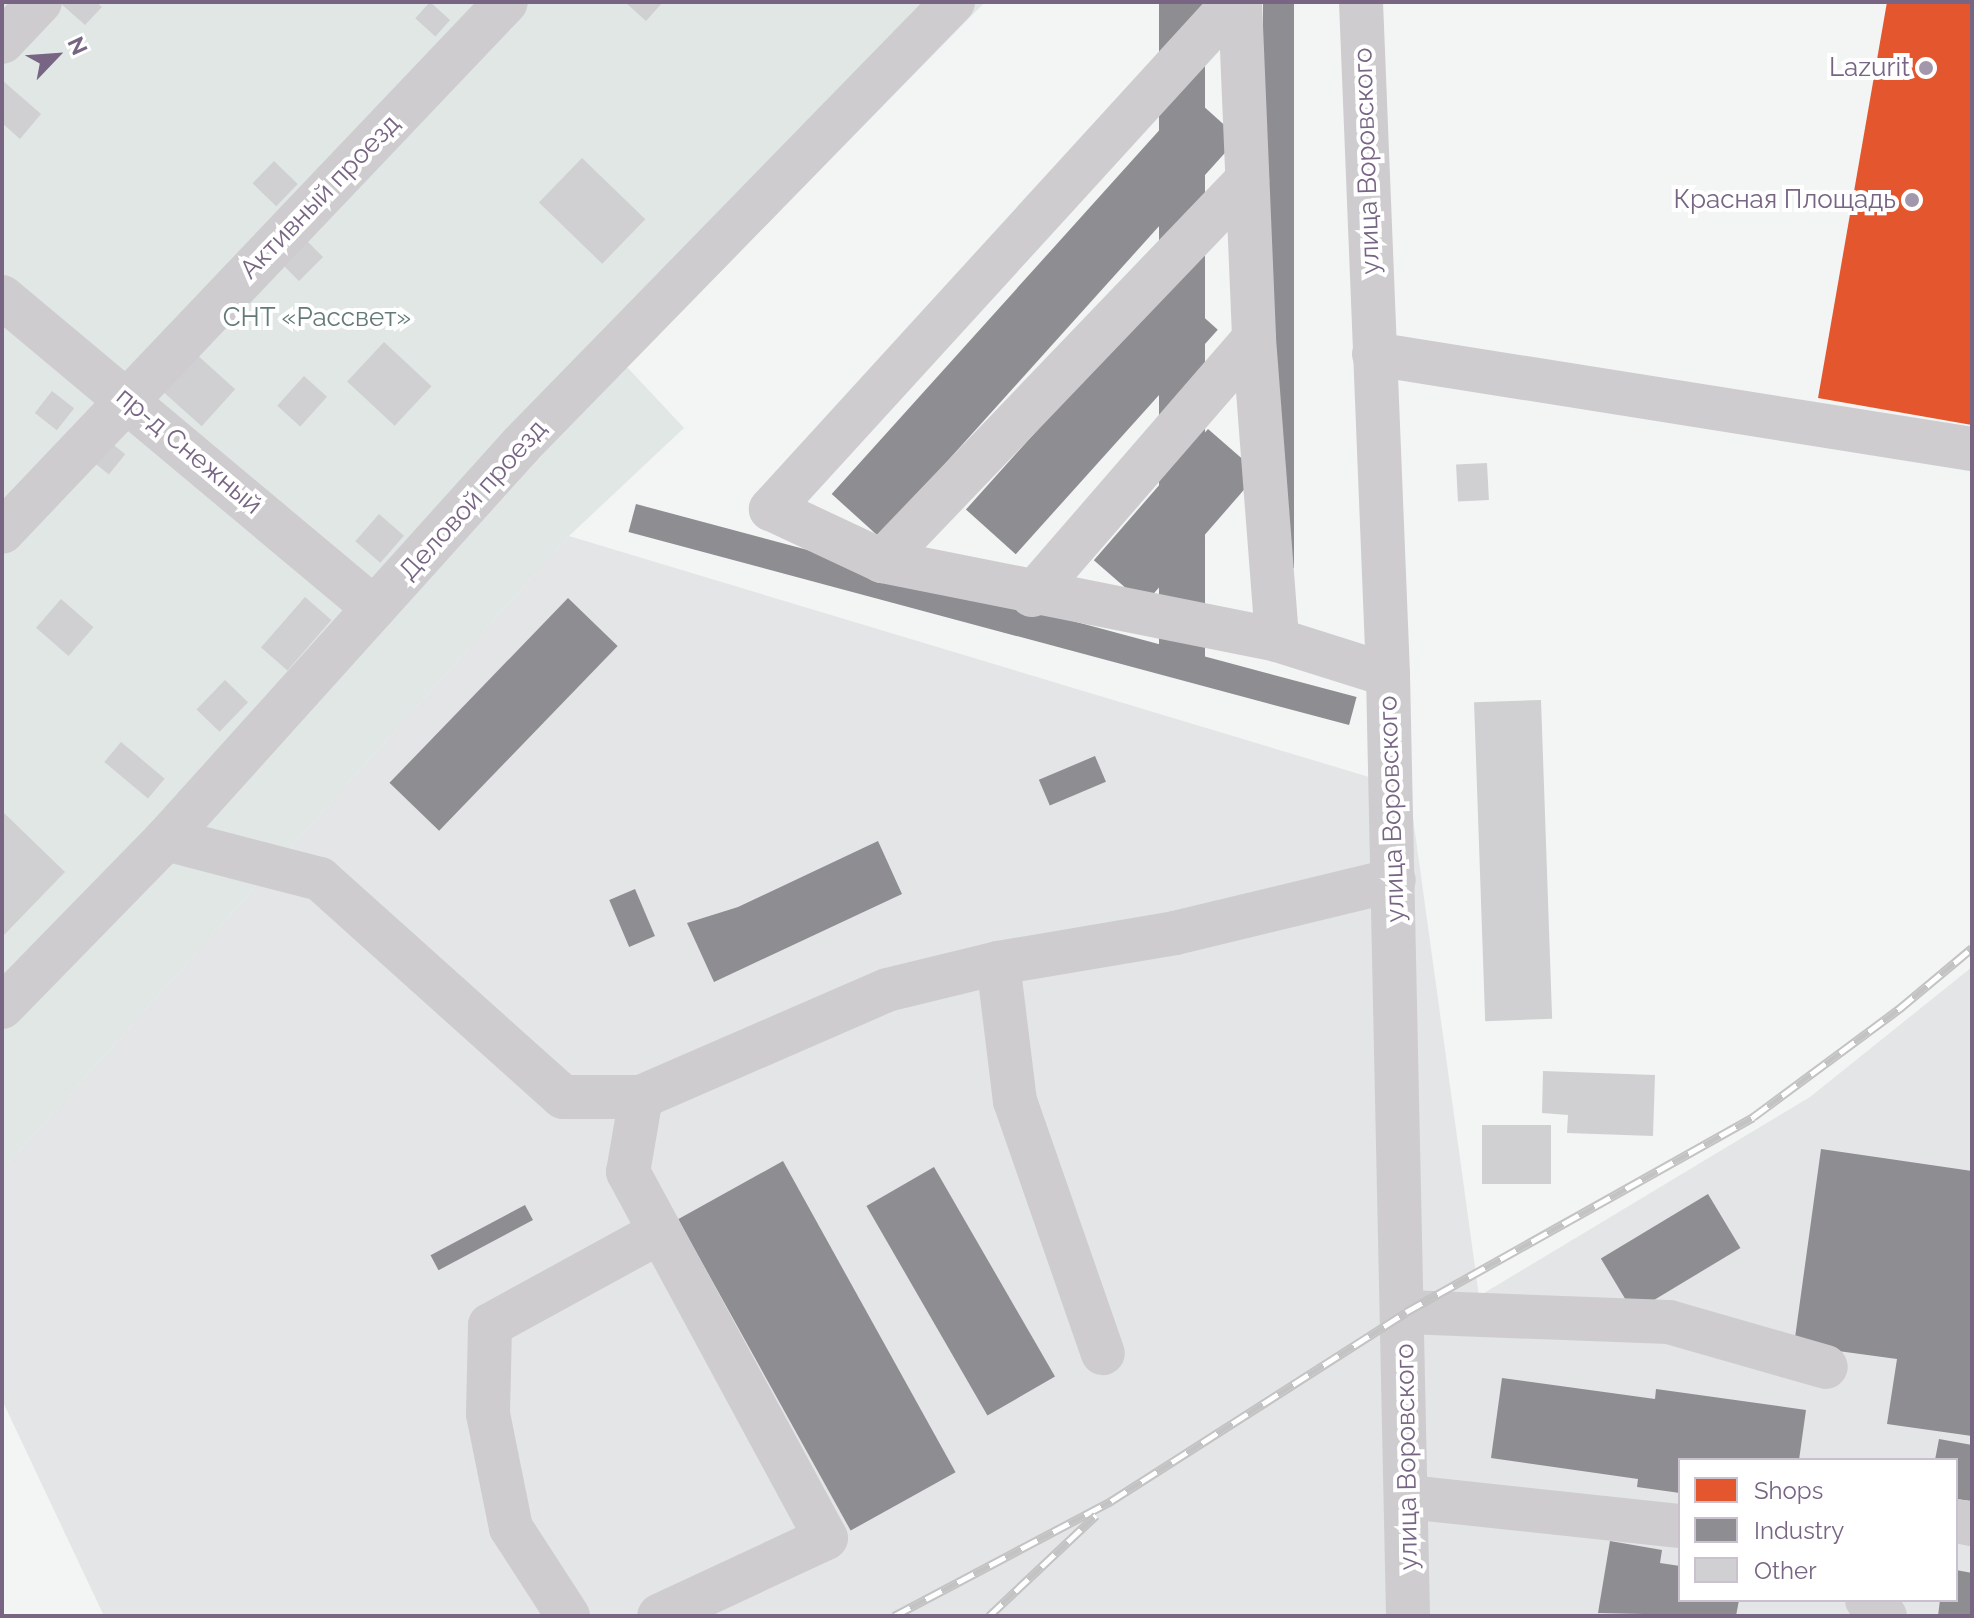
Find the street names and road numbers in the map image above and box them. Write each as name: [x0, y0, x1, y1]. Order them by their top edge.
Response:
street label: улица Воровского: [1347, 47, 1387, 275]
street label: Активный проезд: [234, 108, 406, 286]
street label: пр-д Снежный: [110, 381, 268, 521]
street label: Деловой проезд: [393, 413, 553, 587]
street label: улица Воровского: [1372, 695, 1412, 923]
street label: улица Воровского: [1389, 1343, 1425, 1571]

